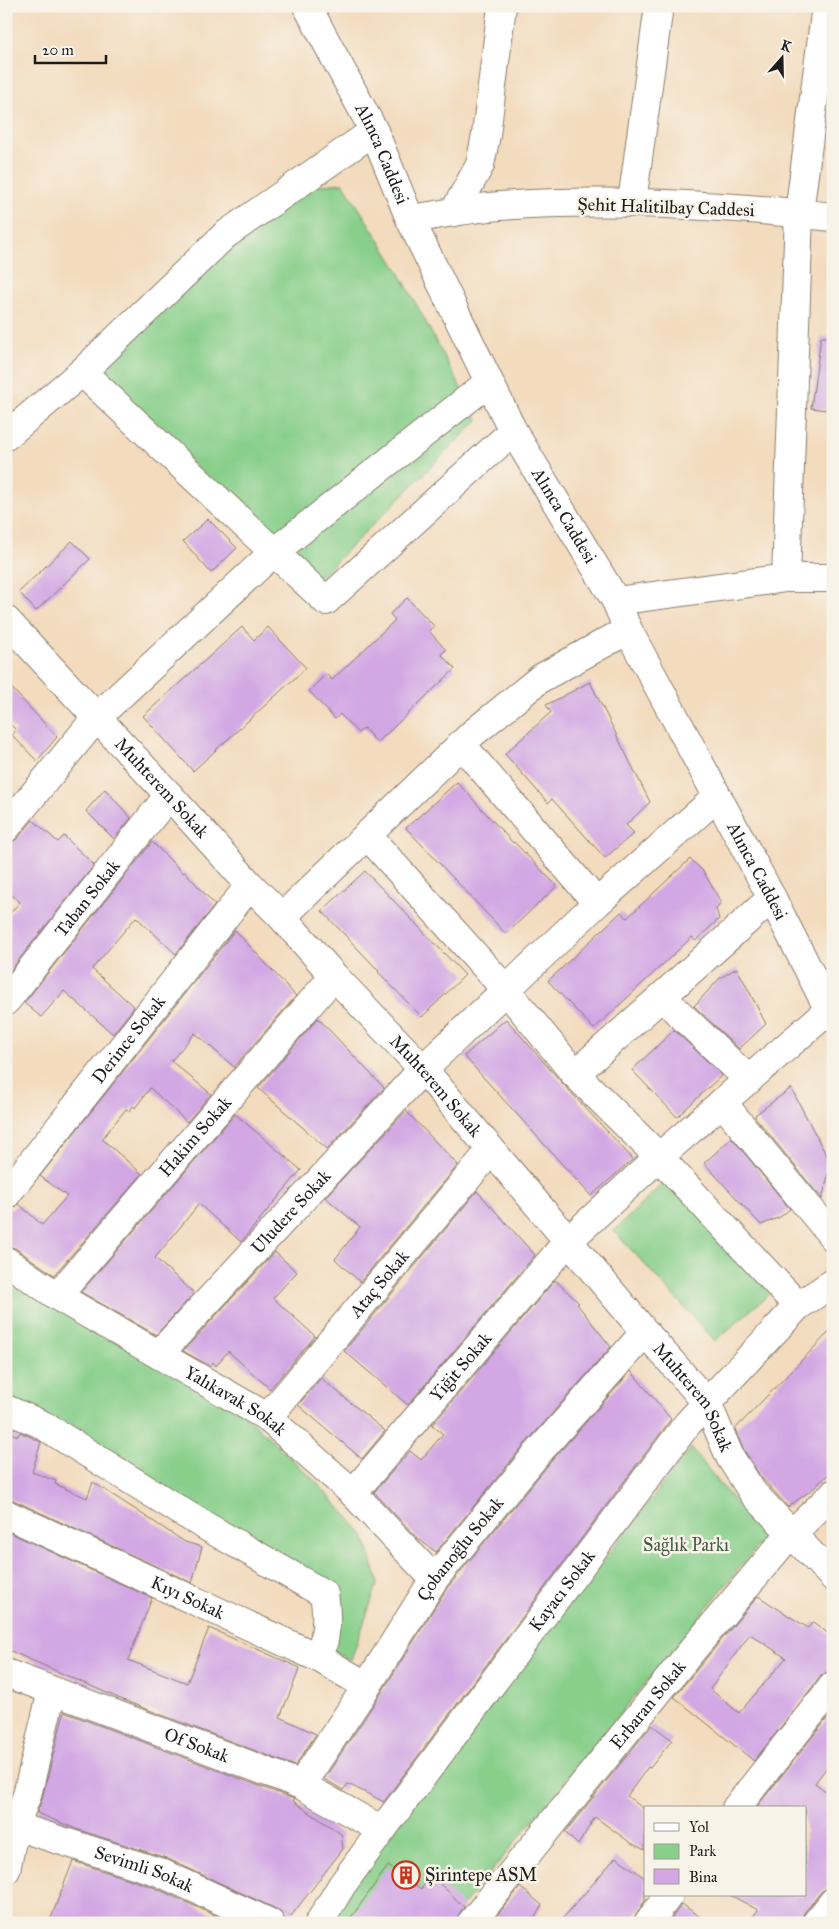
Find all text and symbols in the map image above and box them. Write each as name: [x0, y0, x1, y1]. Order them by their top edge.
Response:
scale bar: [35, 32, 106, 64]
north arrow: [756, 32, 806, 82]
text: K: [779, 37, 795, 56]
text: 20 m: [42, 41, 74, 59]
street label: Alınca Caddesi: [350, 99, 414, 207]
street label: Şehit Halitilbay Caddesi: [577, 193, 755, 221]
street label: Alınca Caddesi: [526, 463, 602, 567]
street label: Muhterem Sokak: [110, 733, 214, 843]
street label: Alınca Caddesi: [722, 817, 792, 924]
street label: Taban Sokak: [50, 855, 125, 941]
street label: Derince Sokak: [87, 990, 170, 1088]
street label: Muhterem Sokak: [385, 1030, 487, 1142]
street label: Hakim Sokak: [154, 1091, 236, 1181]
street label: Uludere Sokak: [246, 1164, 336, 1258]
street label: Ataç Sokak: [344, 1245, 414, 1323]
street label: Yiğit Sokak: [425, 1327, 497, 1406]
street label: Muhterem Sokak: [648, 1338, 738, 1456]
street label: Yalıkavak Sokak: [181, 1361, 292, 1441]
street label: Çobanoğlu Sokak: [412, 1492, 509, 1605]
park label: Sağlık Parkı: [643, 1534, 729, 1557]
street label: Kayacı Sokak: [524, 1545, 600, 1636]
street label: Kıyı Sokak: [147, 1571, 229, 1624]
street label: Erbaran Sokak: [605, 1655, 691, 1754]
street label: Of Sokak: [161, 1723, 233, 1768]
legend: [644, 1806, 806, 1896]
text: Yol: [689, 1818, 710, 1836]
street label: Sevimli Sokak: [92, 1841, 198, 1898]
text: Park: [689, 1842, 716, 1860]
building icon: Şirintepe ASM: [391, 1860, 421, 1890]
place label: Şirintepe ASM: [425, 1864, 537, 1886]
text: Bina: [689, 1868, 718, 1886]

